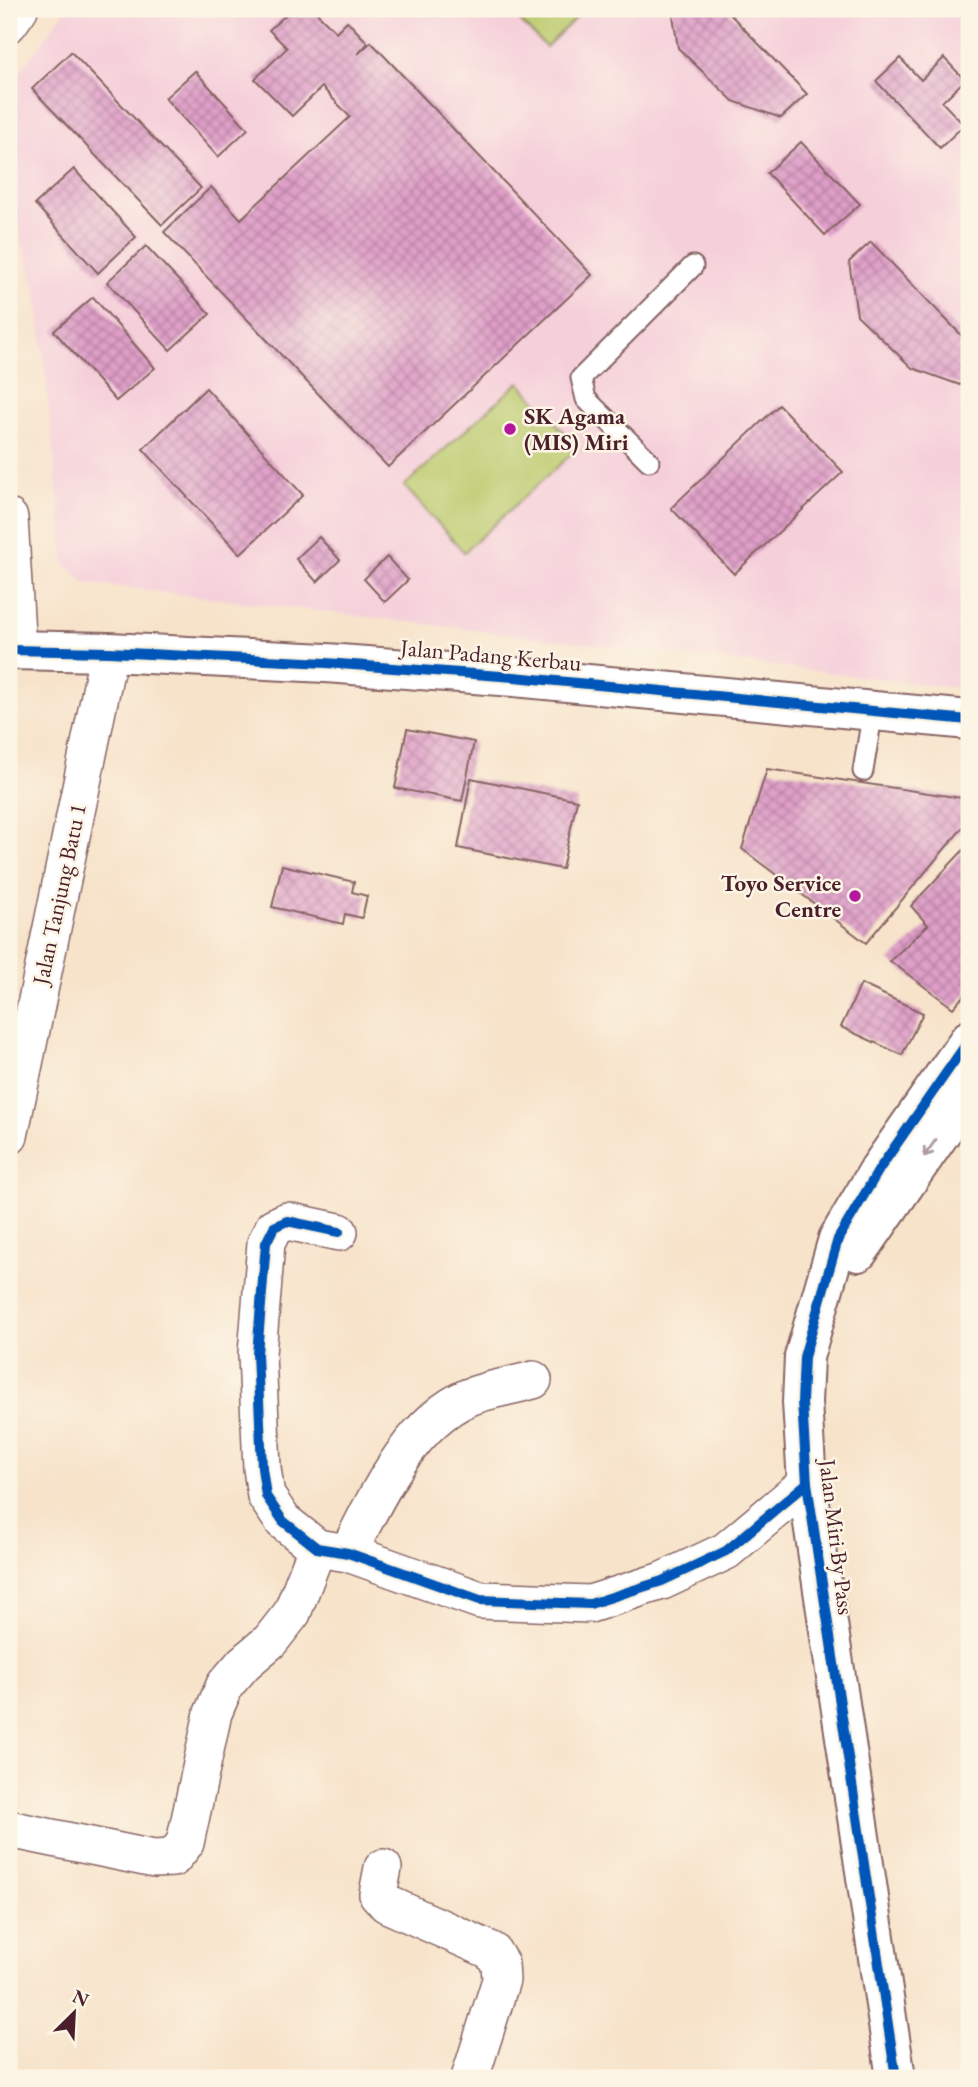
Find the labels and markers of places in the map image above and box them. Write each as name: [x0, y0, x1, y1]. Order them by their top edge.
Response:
place label: SK Agama (MIS) Miri: [524, 401, 629, 457]
marker: SK Agama (MIS) Miri: [502, 421, 518, 437]
place label: Toyo Service Centre: [721, 868, 841, 924]
marker: Toyo Service Centre: [847, 888, 863, 904]

